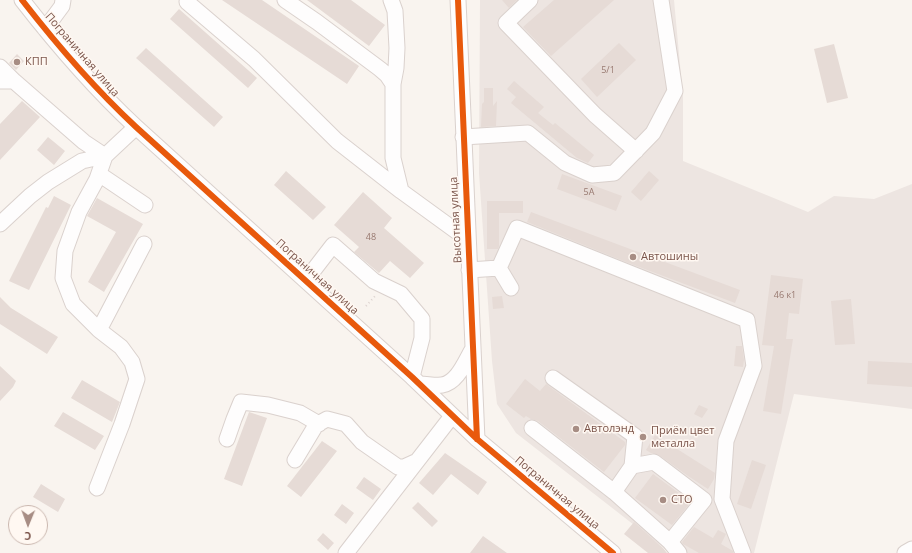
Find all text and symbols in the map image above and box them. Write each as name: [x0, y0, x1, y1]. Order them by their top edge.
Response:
street label: Пограничная улица: [42, 10, 122, 100]
place label: КПП: [25, 55, 48, 69]
marker: КПП: [12, 57, 22, 67]
house number: 5/1: [601, 65, 615, 75]
street label: Высотная улица: [447, 176, 465, 264]
house number: 5А: [584, 187, 594, 197]
house number: 48: [366, 232, 376, 242]
street label: Пограничная улица: [273, 236, 361, 318]
place label: Автошины: [641, 250, 698, 264]
marker: Автошины: [628, 252, 638, 262]
house number: 46 к1: [774, 290, 796, 300]
place label: Автолэнд: [584, 422, 634, 436]
marker: Автолэнд: [571, 424, 581, 434]
place label: Приём цвет металла: [651, 424, 714, 450]
marker: Приём цвет металла: [638, 432, 648, 442]
street label: Пограничная улица: [512, 454, 602, 532]
place label: СТО: [671, 493, 693, 507]
marker: СТО: [658, 495, 668, 505]
north arrow: [8, 505, 48, 545]
text: С: [24, 529, 31, 544]

